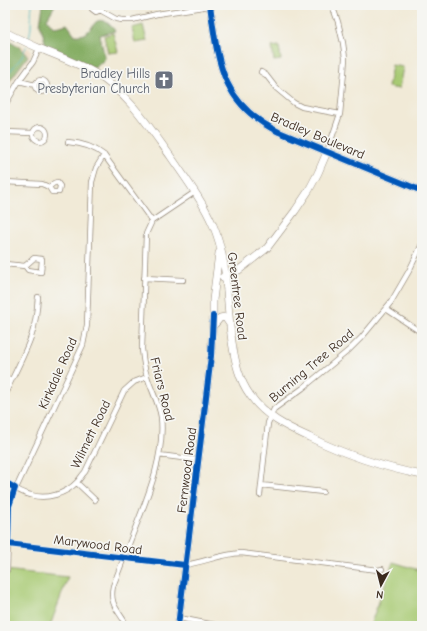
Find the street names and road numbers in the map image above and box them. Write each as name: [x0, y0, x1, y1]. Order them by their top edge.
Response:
street label: Bradley Boulevard: [269, 109, 367, 162]
street label: Greentree Road: [225, 251, 250, 341]
street label: Burning Tree Road: [266, 326, 357, 405]
street label: Kirkdale Road: [35, 335, 80, 411]
street label: Friars Road: [147, 356, 178, 423]
street label: Wilmett Road: [67, 398, 113, 471]
street label: Fernwood Road: [174, 426, 199, 514]
street label: Marywood Road: [53, 532, 143, 557]

